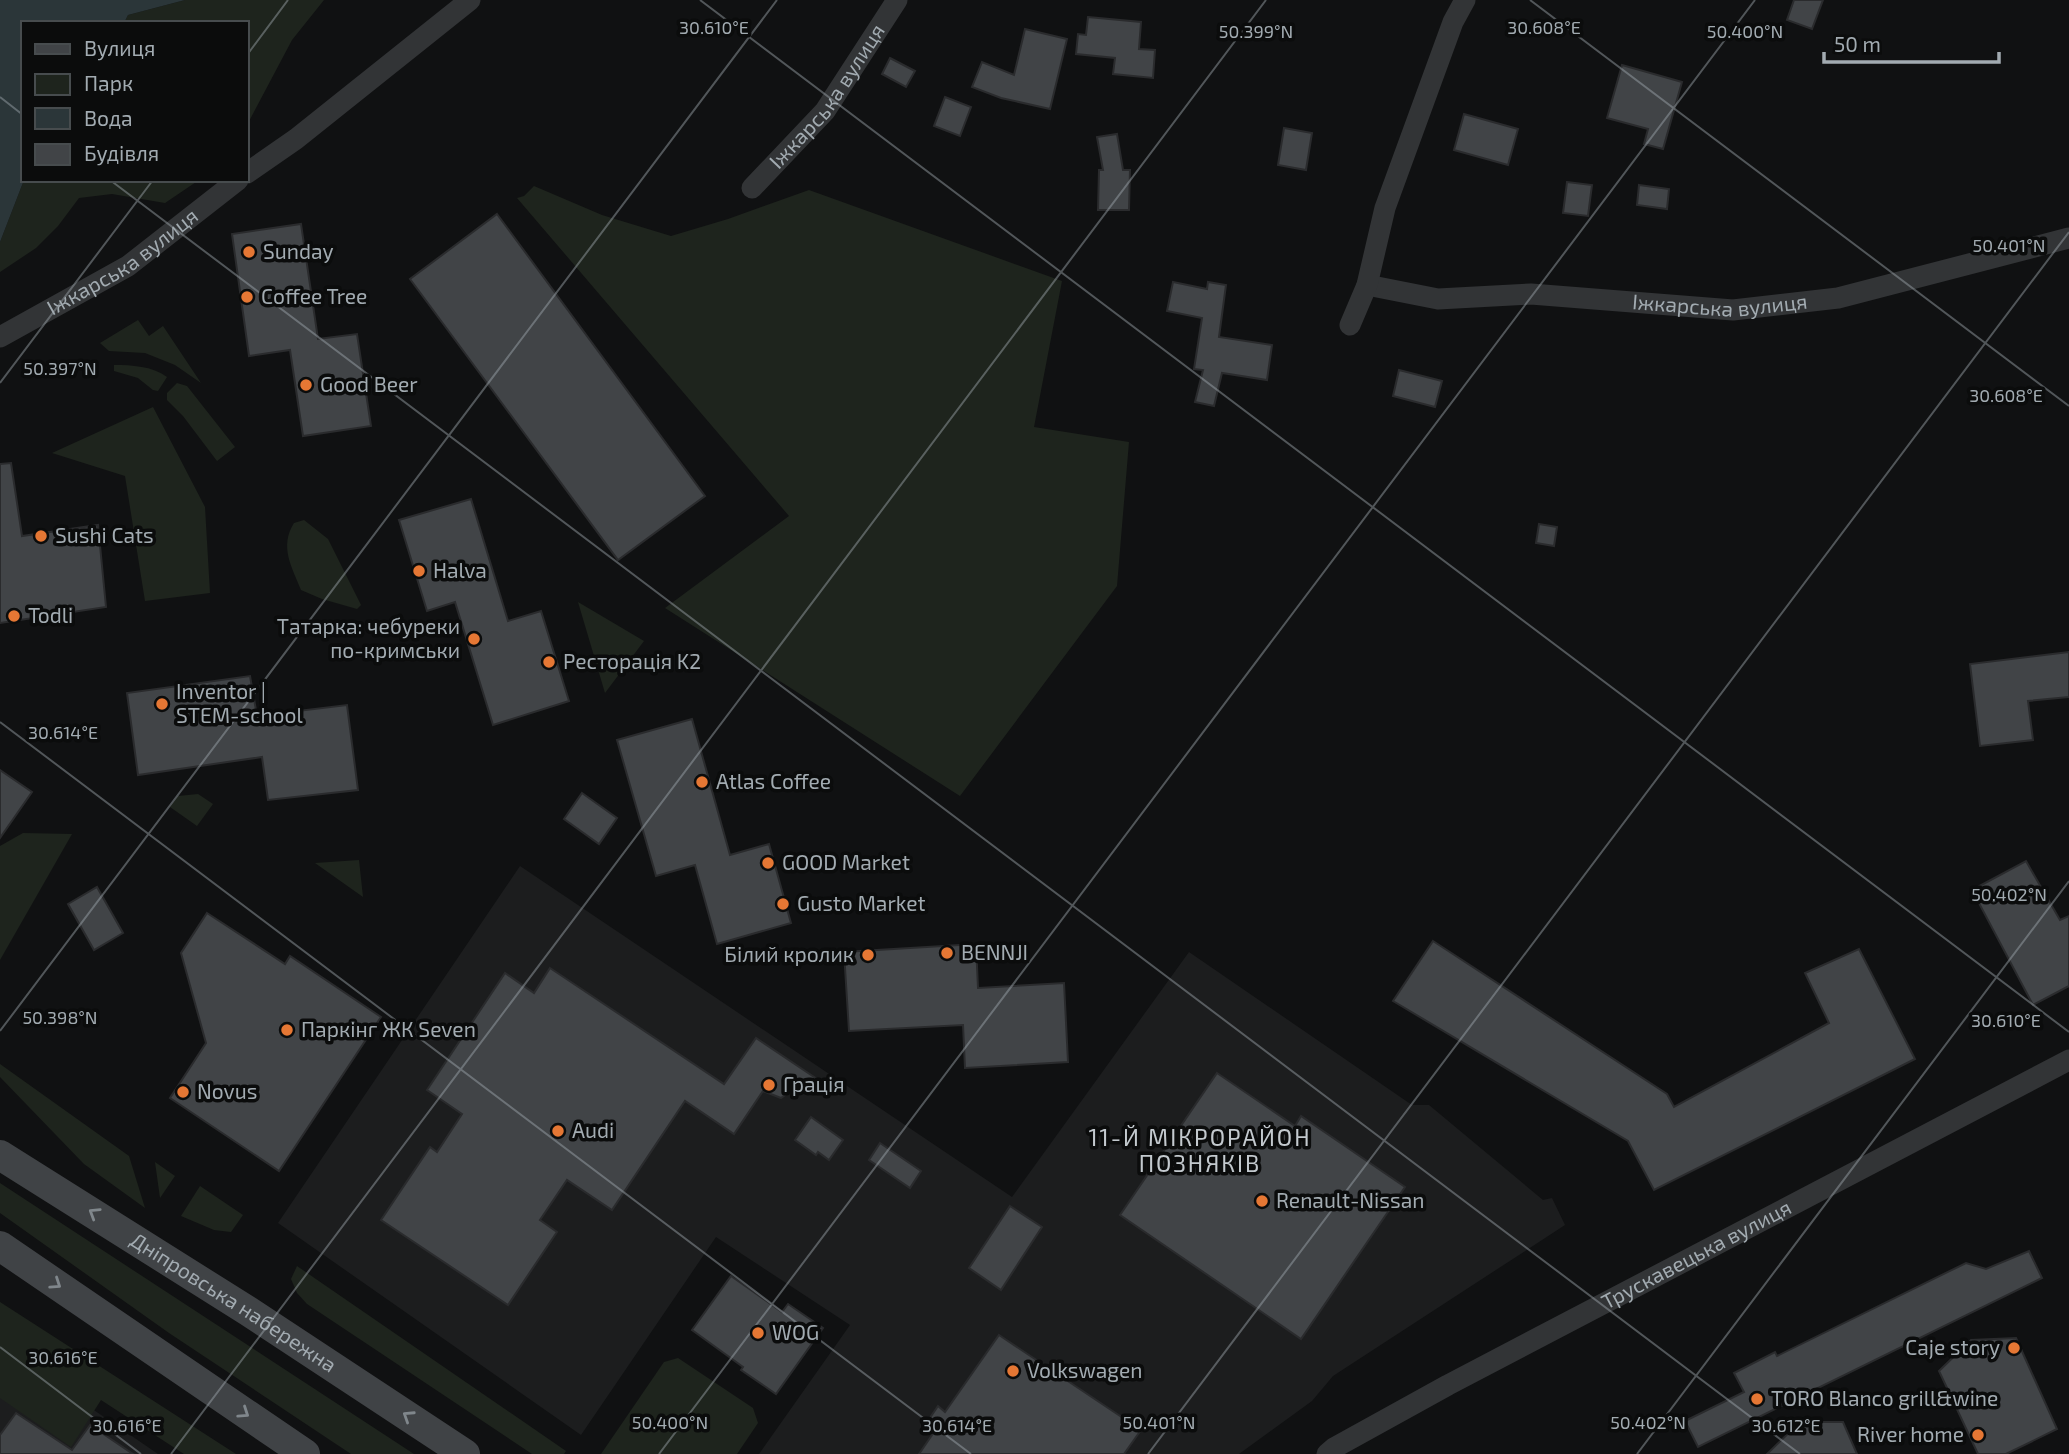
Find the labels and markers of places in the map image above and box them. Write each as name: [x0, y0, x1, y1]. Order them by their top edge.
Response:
place label: Sunday: [263, 238, 334, 263]
marker: Sunday: [241, 244, 257, 260]
place label: Coffee Tree: [261, 283, 367, 308]
marker: Coffee Tree: [239, 289, 255, 305]
place label: Good Beer: [320, 371, 418, 396]
marker: Good Beer: [298, 377, 314, 393]
place label: Sushi Cats: [55, 522, 154, 547]
marker: Sushi Cats: [33, 528, 49, 544]
place label: Halva: [433, 557, 487, 582]
marker: Halva: [411, 563, 427, 579]
place label: Todli: [28, 602, 73, 627]
marker: Todli: [6, 608, 22, 624]
place label: Татарка: чебуреки по-кримськи: [277, 613, 460, 662]
marker: Татарка: чебуреки по-кримськи: [466, 631, 482, 647]
place label: Ресторація K2: [563, 648, 701, 673]
marker: Ресторація K2: [541, 654, 557, 670]
place label: Inventor | STEM-school: [176, 678, 303, 727]
marker: Inventor | STEM-school: [154, 696, 170, 712]
place label: Atlas Coffee: [716, 768, 831, 793]
marker: Atlas Coffee: [694, 774, 710, 790]
place label: GOOD Market: [782, 849, 910, 874]
marker: GOOD Market: [760, 855, 776, 871]
place label: Gusto Market: [797, 890, 925, 915]
marker: Gusto Market: [775, 896, 791, 912]
place label: BENNJI: [961, 939, 1028, 964]
place label: Білий кролик: [724, 941, 854, 966]
marker: BENNJI: [939, 945, 955, 961]
marker: Білий кролик: [860, 947, 876, 963]
place label: Паркінг ЖК Seven: [301, 1016, 476, 1041]
marker: Паркінг ЖК Seven: [279, 1022, 295, 1038]
place label: Грація: [783, 1071, 845, 1096]
marker: Грація: [761, 1077, 777, 1093]
place label: Novus: [197, 1078, 257, 1103]
marker: Novus: [175, 1084, 191, 1100]
place label: Audi: [572, 1117, 614, 1142]
marker: Audi: [550, 1123, 566, 1139]
place label: Renault-Nissan: [1276, 1187, 1424, 1212]
marker: Renault-Nissan: [1254, 1193, 1270, 1209]
place label: WOG: [772, 1319, 819, 1344]
marker: WOG: [750, 1325, 766, 1341]
place label: Caje story: [1905, 1334, 2000, 1360]
marker: Caje story: [2006, 1340, 2022, 1356]
place label: Volkswagen: [1027, 1357, 1142, 1382]
marker: Volkswagen: [1005, 1363, 1021, 1379]
place label: TORO Blanco grill&wine: [1771, 1385, 1998, 1410]
marker: TORO Blanco grill&wine: [1749, 1391, 1765, 1407]
place label: River home: [1857, 1421, 1964, 1446]
marker: River home: [1970, 1427, 1986, 1443]

